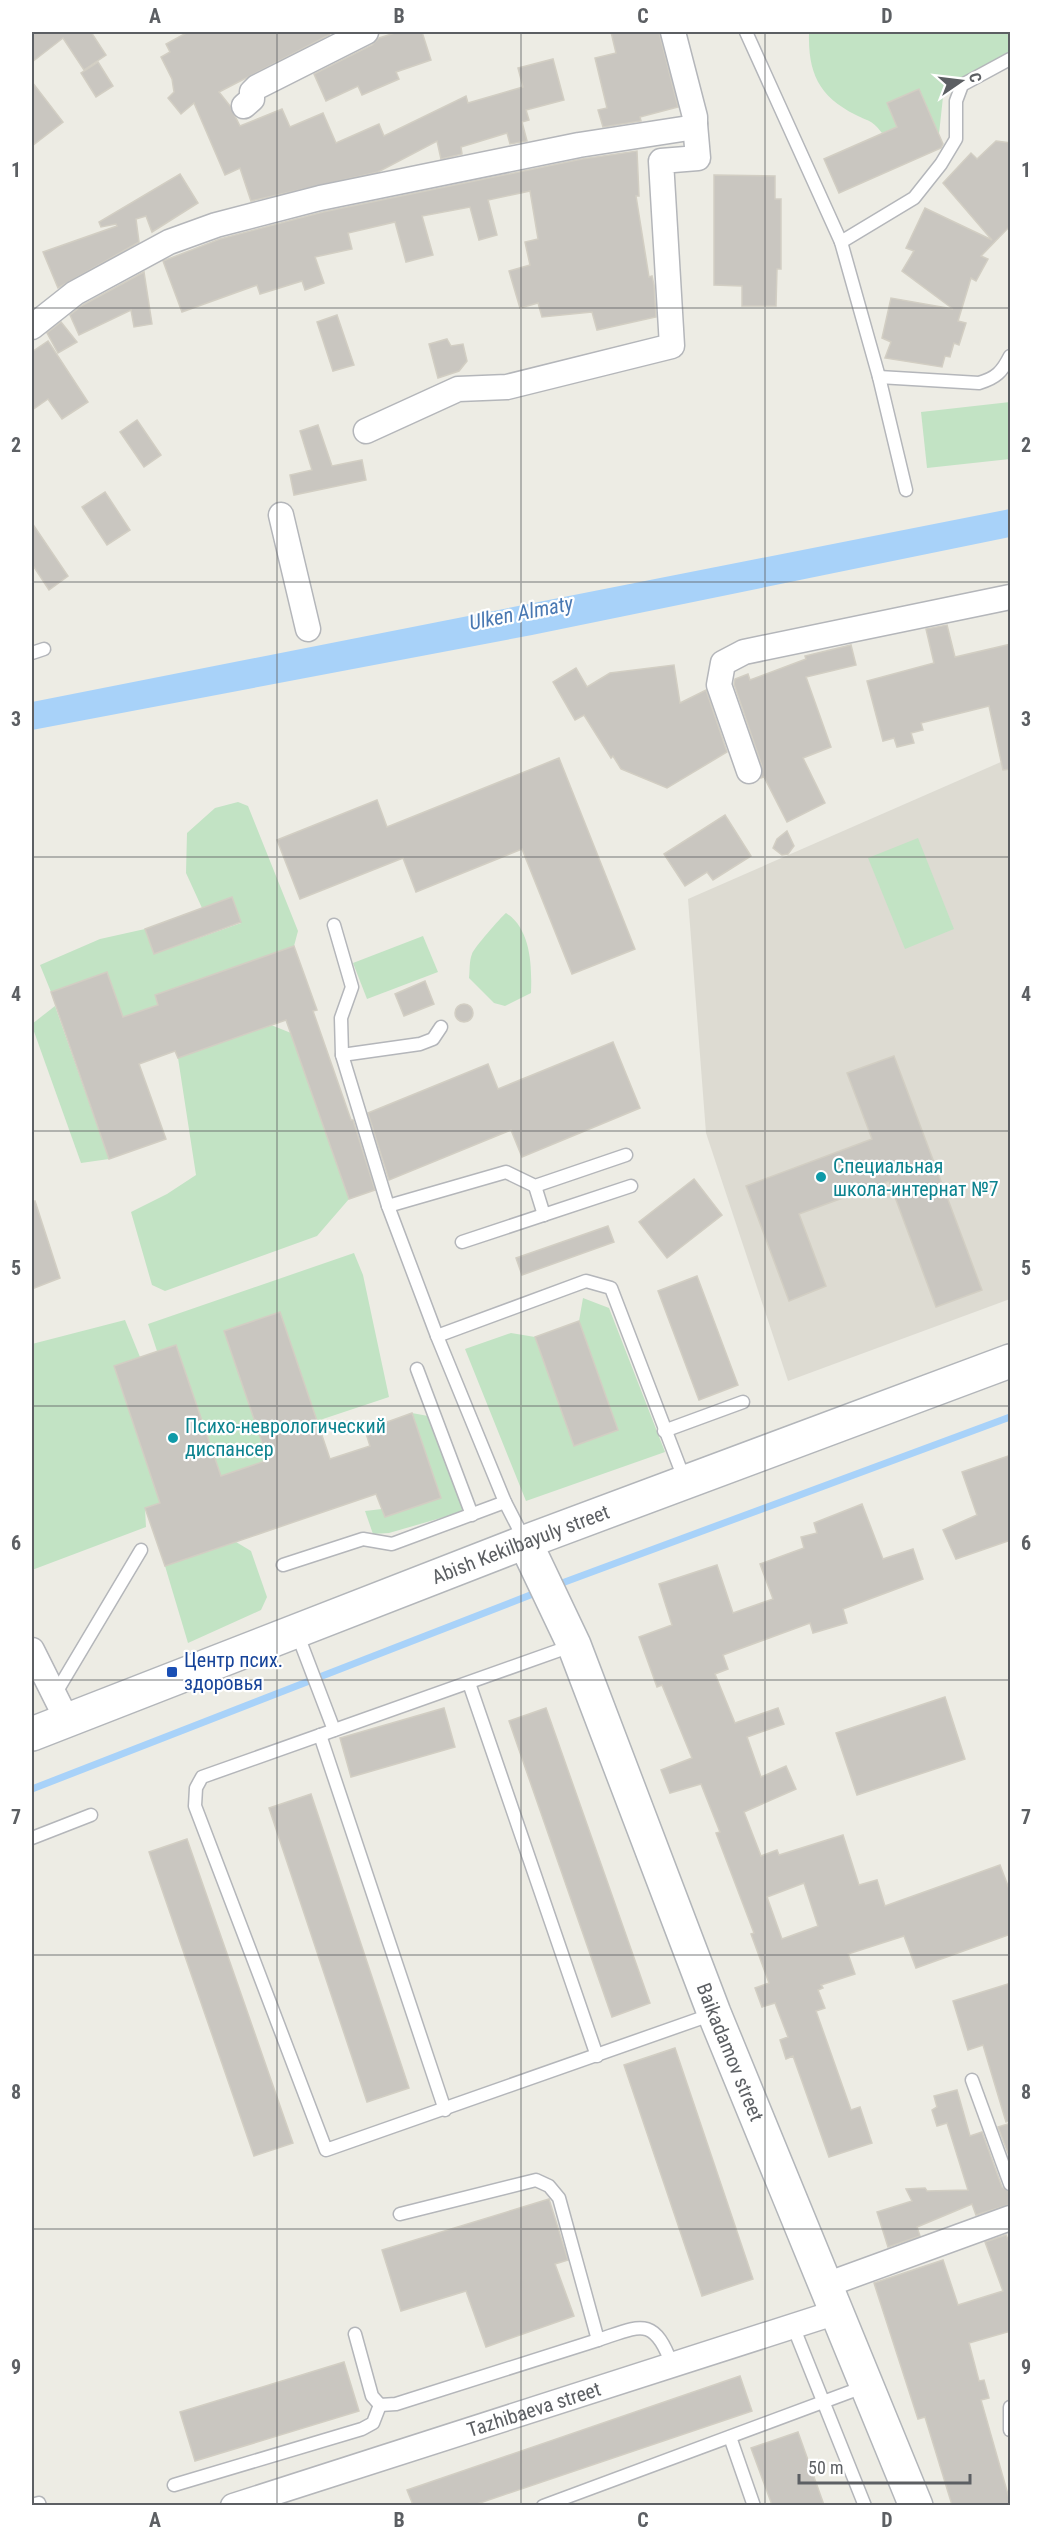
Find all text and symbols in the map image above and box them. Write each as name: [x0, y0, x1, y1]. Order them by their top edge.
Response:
text: A: [149, 4, 161, 28]
text: B: [393, 4, 405, 28]
text: C: [637, 4, 649, 28]
text: D: [881, 4, 893, 28]
north arrow: [931, 51, 991, 111]
text: С: [965, 71, 985, 84]
text: 1: [11, 158, 21, 182]
text: 1: [1021, 158, 1031, 182]
text: 2: [11, 433, 21, 457]
text: 2: [1021, 433, 1031, 457]
water label: Ulken Almaty: [467, 591, 575, 635]
text: 3: [11, 707, 21, 731]
text: 3: [1021, 707, 1031, 731]
text: 4: [11, 982, 21, 1006]
text: 4: [1021, 982, 1031, 1006]
place label: Специальная школа-интернат №7: [833, 1154, 999, 1201]
marker: Специальная школа-интернат №7: [814, 1170, 828, 1184]
text: 5: [11, 1256, 21, 1280]
text: 5: [1021, 1256, 1031, 1280]
place label: Психо-неврологический диспансер: [185, 1414, 386, 1461]
marker: Психо-неврологический диспансер: [166, 1431, 180, 1445]
street label: Abish Kekilbayuly street: [428, 1500, 613, 1589]
text: 6: [11, 1531, 21, 1555]
text: 6: [1021, 1531, 1031, 1555]
place label: Центр псих. здоровья: [184, 1648, 283, 1695]
marker: Центр псих. здоровья: [165, 1665, 179, 1679]
text: 7: [11, 1805, 21, 1829]
text: 7: [1021, 1805, 1031, 1829]
street label: Baikadamov street: [692, 1979, 769, 2125]
text: 8: [11, 2080, 21, 2104]
text: 8: [1021, 2080, 1031, 2104]
text: 9: [11, 2355, 21, 2379]
text: 9: [1021, 2355, 1031, 2379]
street label: Tazhibaeva street: [464, 2377, 604, 2442]
scale bar: [799, 2447, 970, 2485]
text: 50 m: [808, 2457, 843, 2478]
text: A: [149, 2508, 161, 2532]
text: B: [393, 2508, 405, 2532]
text: C: [637, 2508, 649, 2532]
text: D: [881, 2508, 893, 2532]

